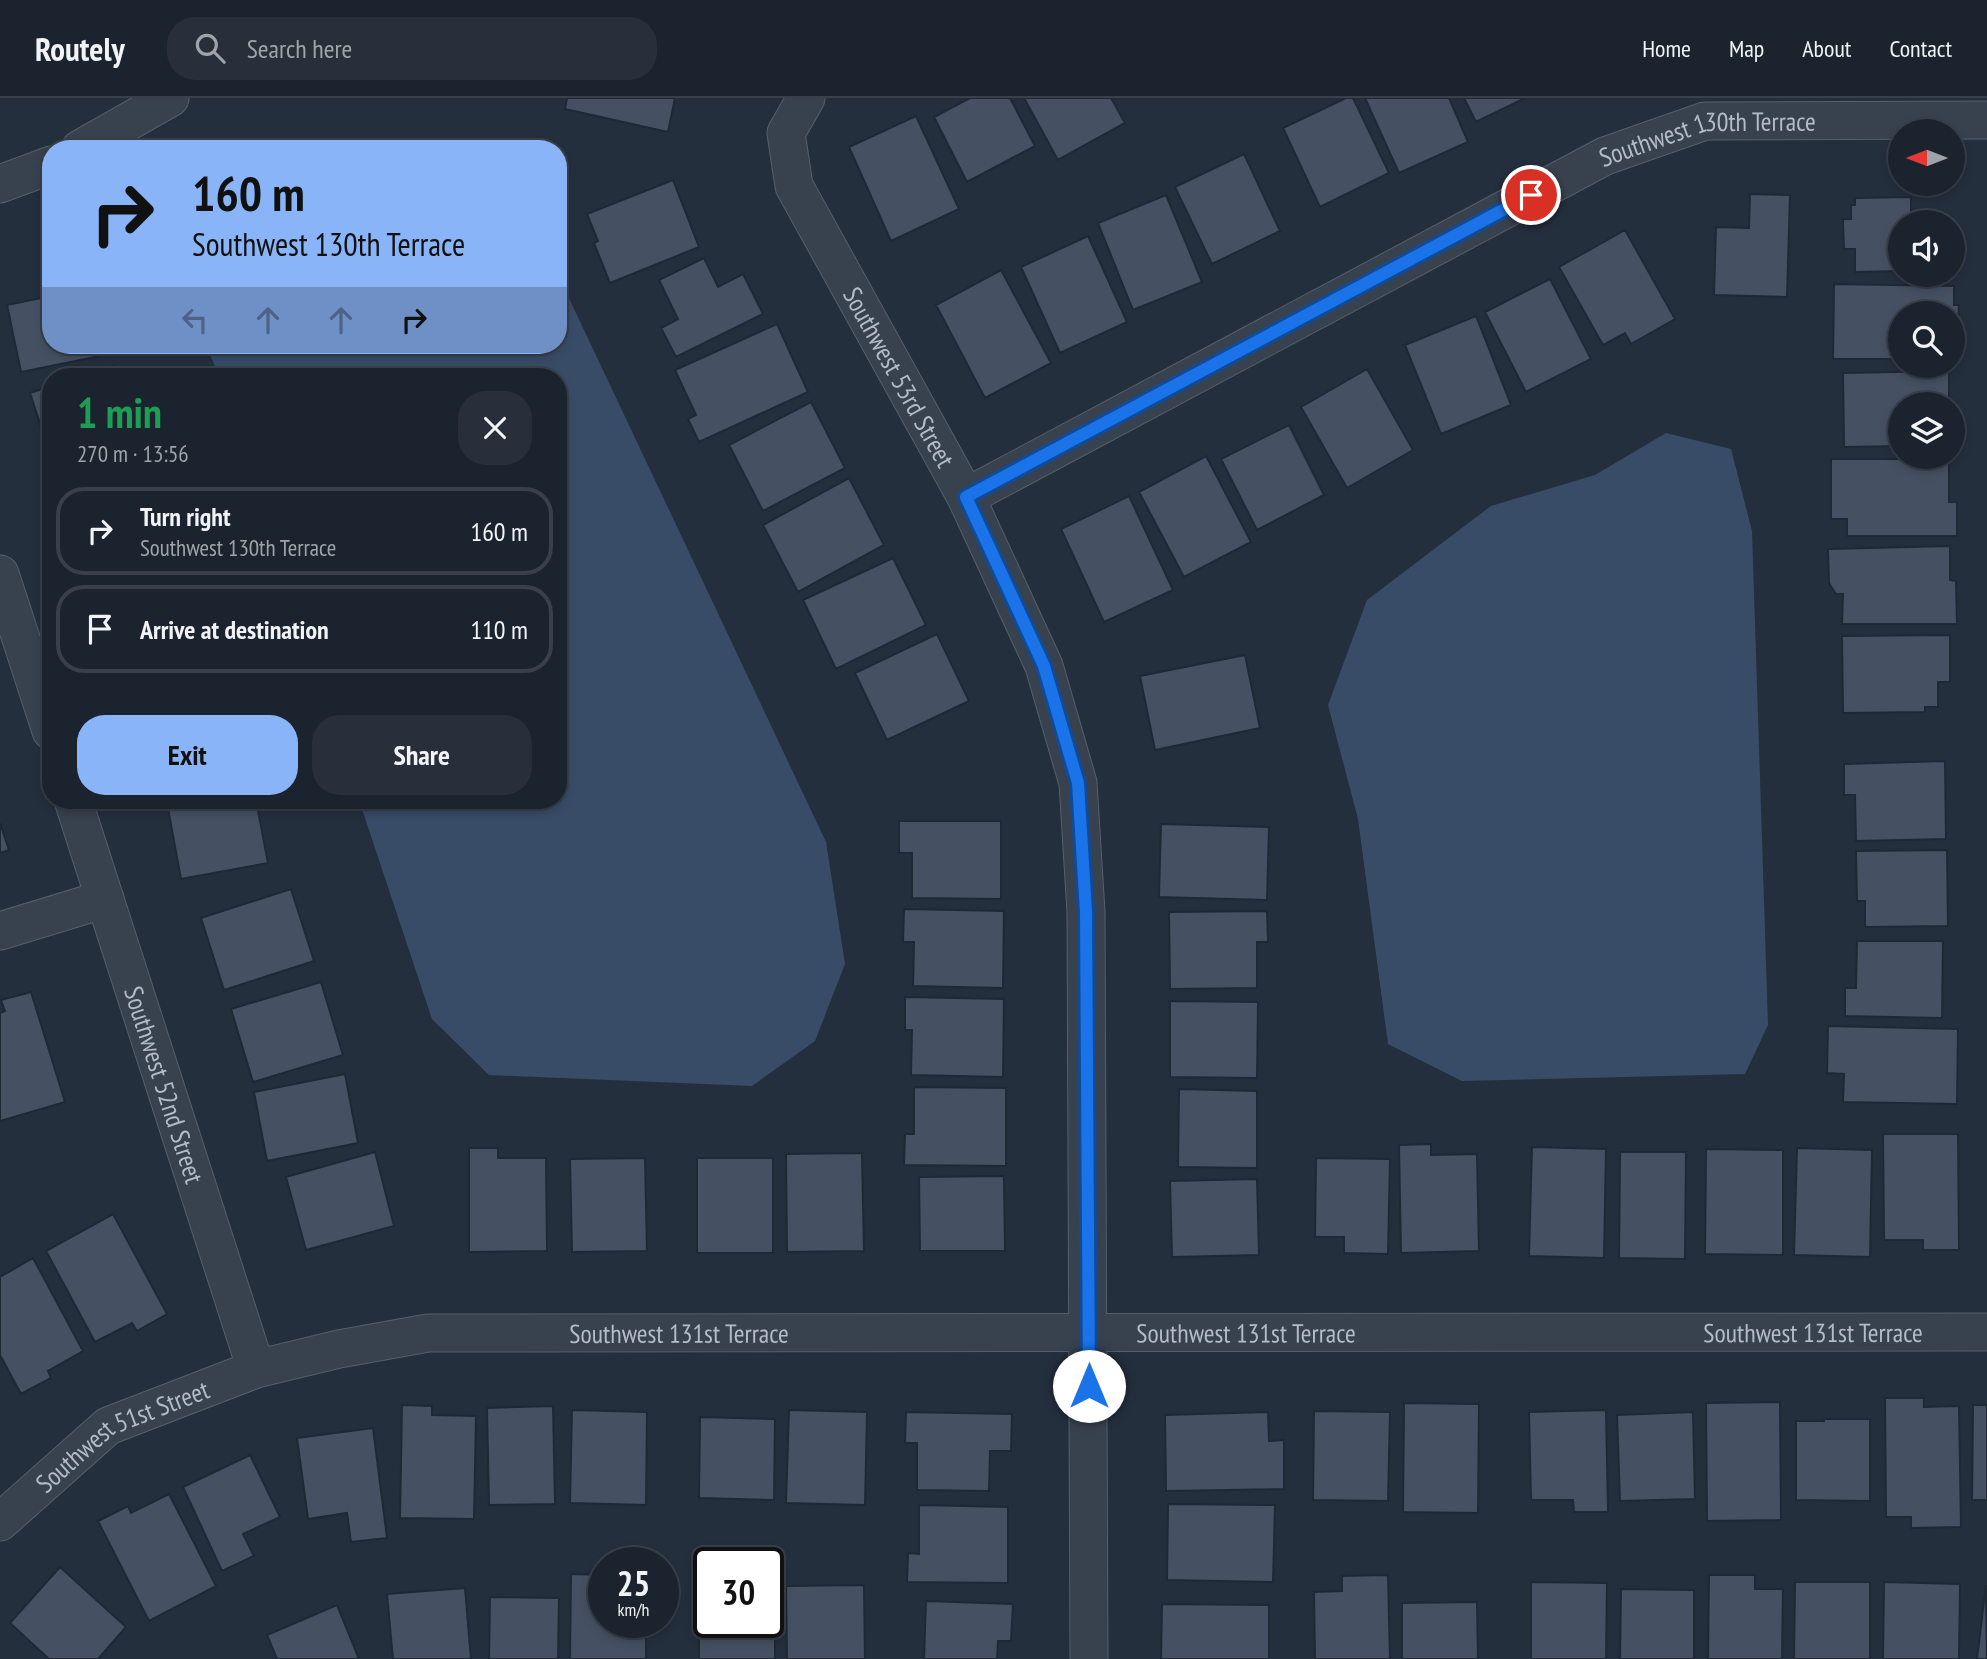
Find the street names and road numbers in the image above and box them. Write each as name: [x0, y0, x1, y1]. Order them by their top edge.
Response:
street label: Southwest 130th Terrace: [1595, 104, 1816, 173]
street label: Southwest 53rd Street: [837, 281, 963, 473]
street label: Southwest 52nd Street: [117, 982, 212, 1187]
street label: Southwest 131st Terrace: [569, 1316, 789, 1349]
street label: Southwest 131st Terrace: [1136, 1316, 1356, 1349]
street label: Southwest 131st Terrace: [1703, 1316, 1923, 1349]
street label: Southwest 51st Street: [29, 1372, 213, 1499]

